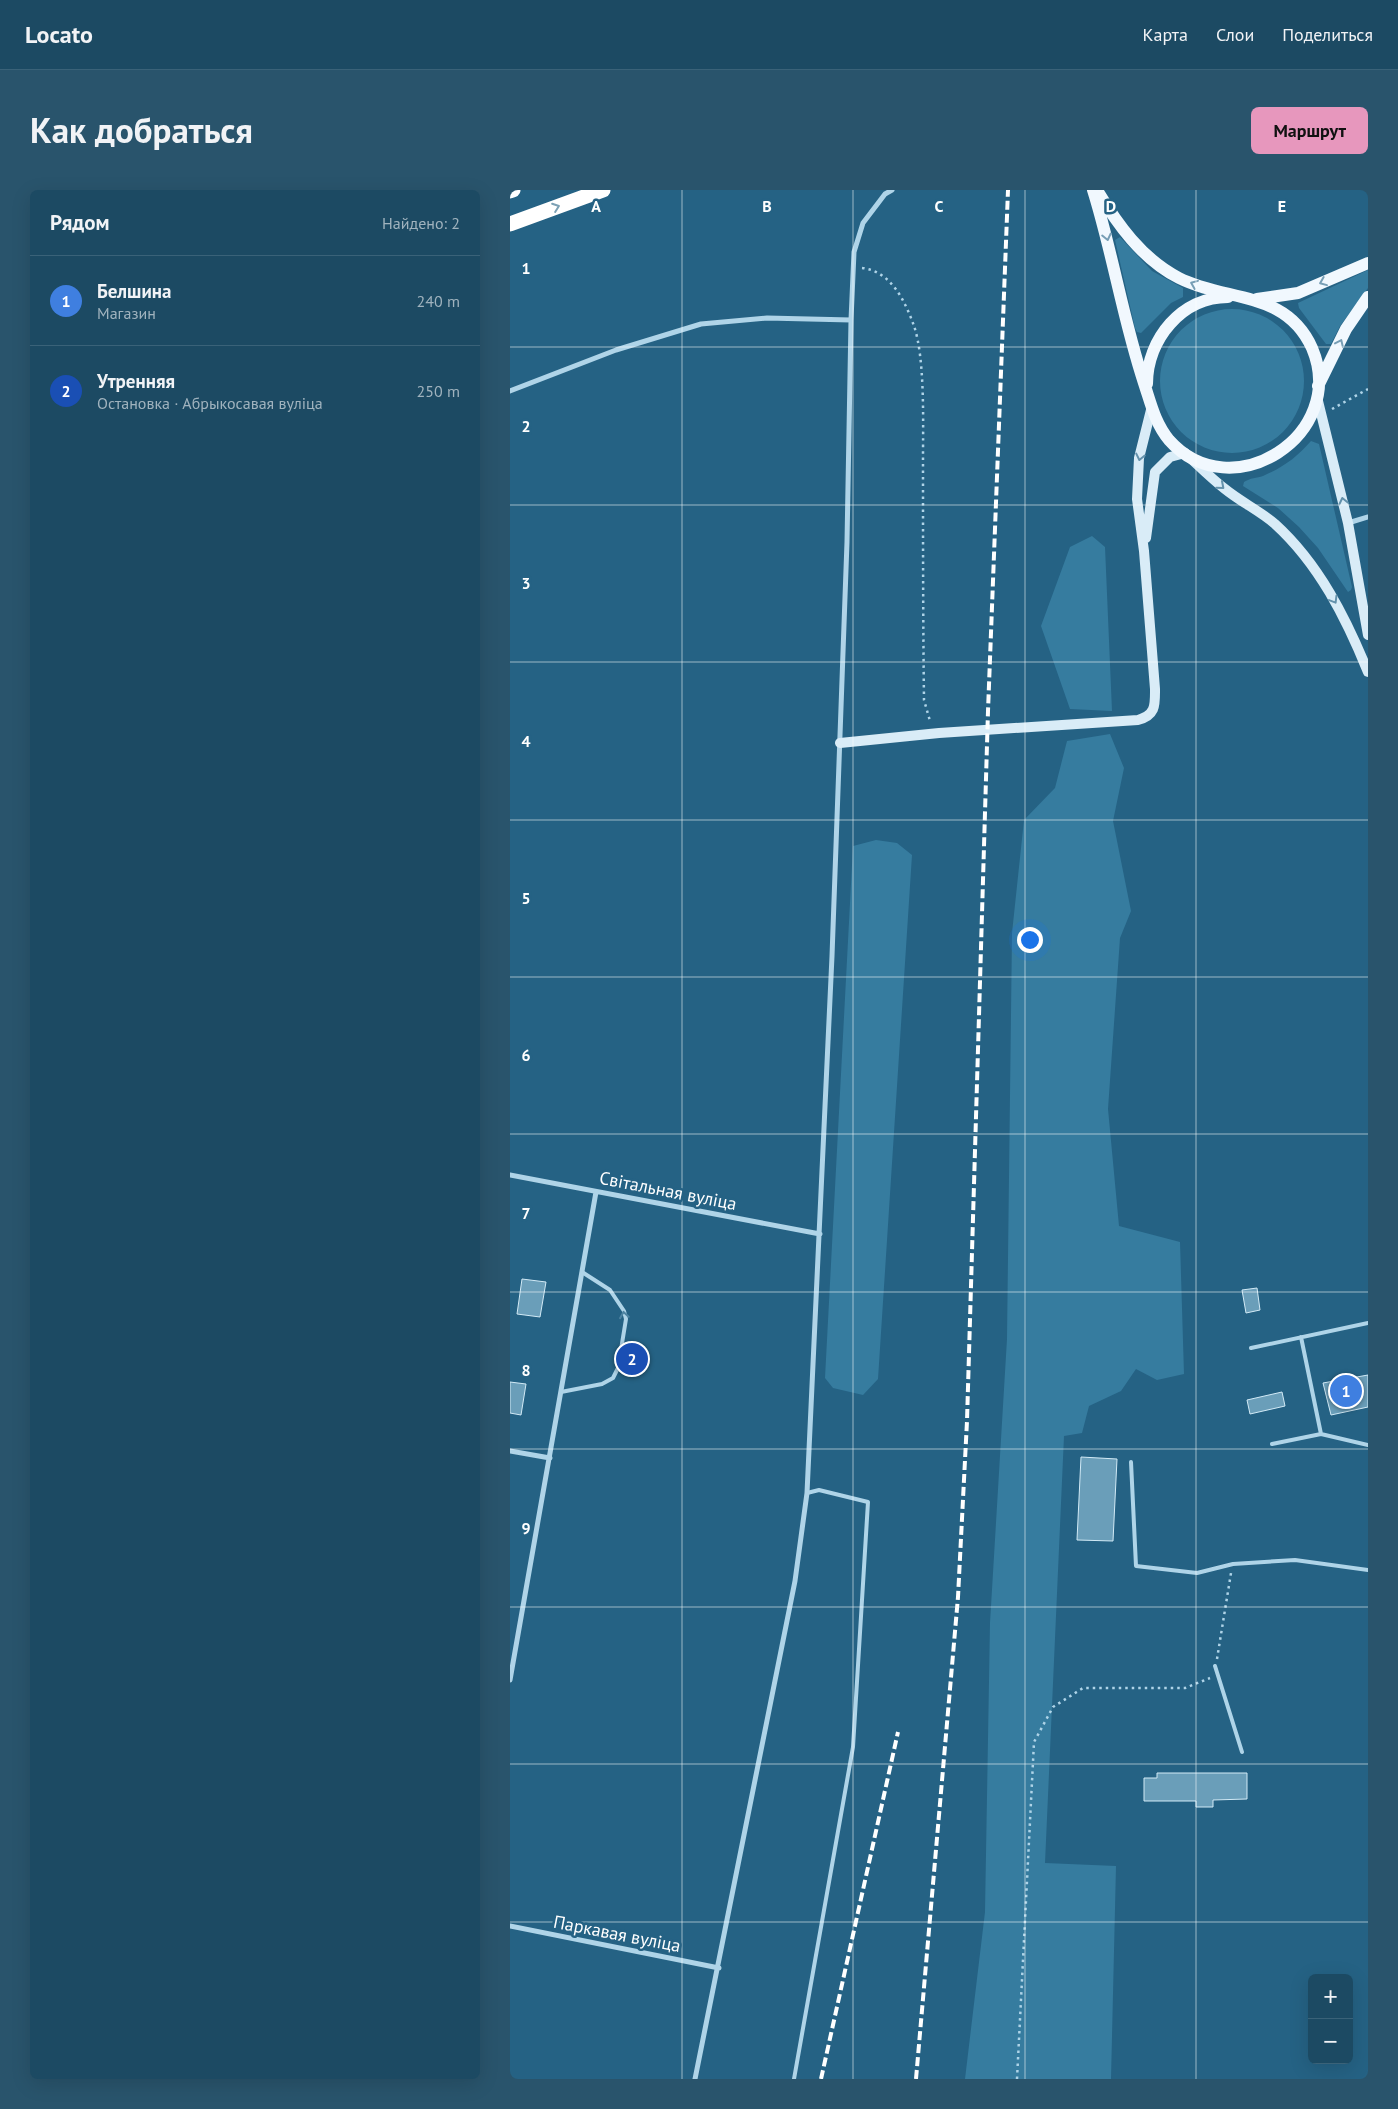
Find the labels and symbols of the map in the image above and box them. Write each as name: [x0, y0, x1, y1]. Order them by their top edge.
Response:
text: A: [591, 196, 601, 216]
text: B: [762, 196, 772, 216]
text: C: [935, 196, 944, 216]
text: D: [1106, 196, 1116, 216]
text: E: [1278, 196, 1286, 216]
one-way arrow: [551, 203, 560, 213]
one-way arrow: [1101, 232, 1112, 241]
text: 1: [521, 258, 531, 278]
one-way arrow: [1319, 276, 1328, 287]
one-way arrow: [1190, 280, 1199, 290]
one-way arrow: [1334, 339, 1344, 348]
text: 2: [521, 416, 531, 436]
one-way arrow: [1135, 452, 1145, 461]
one-way arrow: [1216, 480, 1225, 489]
one-way arrow: [1338, 497, 1349, 506]
text: 3: [521, 573, 531, 593]
one-way arrow: [1327, 594, 1337, 603]
text: 4: [521, 731, 531, 751]
text: 5: [521, 888, 531, 908]
your location: [1017, 927, 1043, 953]
text: 6: [521, 1045, 531, 1065]
street label: Світальная вуліца: [597, 1166, 739, 1215]
text: 7: [521, 1203, 531, 1223]
one-way arrow: [619, 1311, 629, 1320]
pin: 2: [616, 1340, 648, 1378]
text: 8: [521, 1360, 531, 1380]
pin: 1: [1330, 1372, 1362, 1410]
text: 9: [521, 1518, 531, 1538]
street label: Паркавая вуліца: [552, 1910, 683, 1957]

